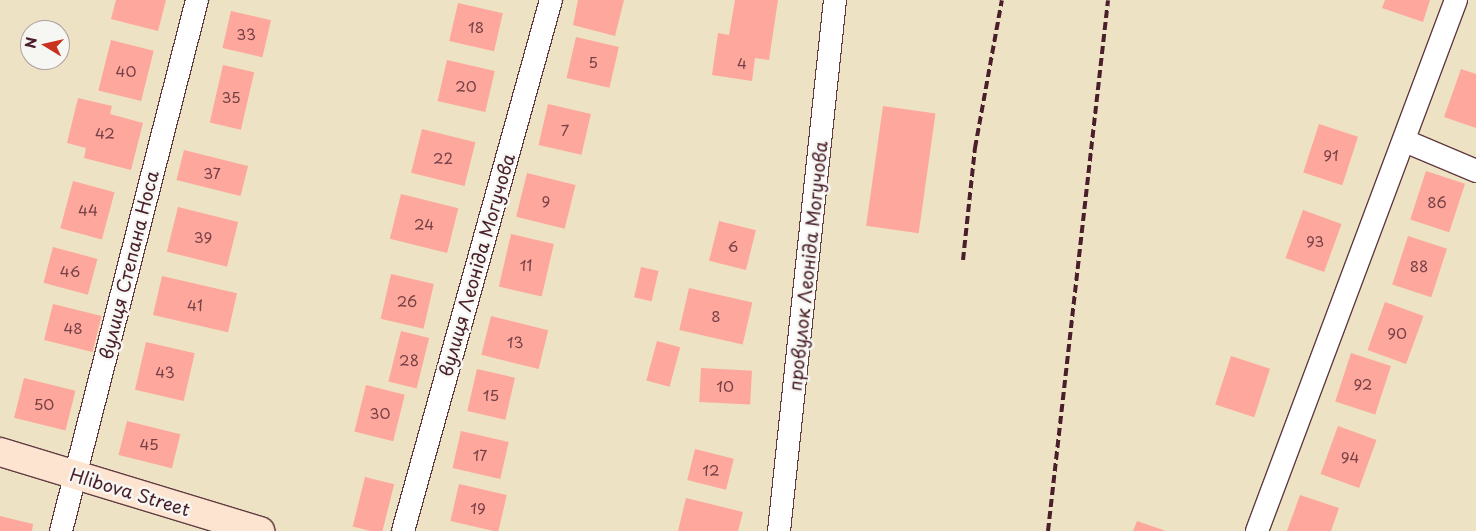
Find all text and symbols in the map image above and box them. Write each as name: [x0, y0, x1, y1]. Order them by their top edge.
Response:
house number: 18: [468, 18, 484, 36]
north arrow: [20, 20, 70, 70]
house number: 33: [236, 25, 256, 43]
text: N: [19, 36, 42, 50]
house number: 5: [588, 53, 598, 71]
house number: 4: [737, 54, 747, 72]
house number: 40: [116, 62, 136, 80]
house number: 20: [455, 77, 477, 95]
house number: 35: [221, 88, 241, 106]
house number: 7: [561, 121, 569, 139]
house number: 42: [95, 124, 115, 142]
street label: провулок Леоніда Могучова: [784, 140, 832, 392]
house number: 91: [1323, 146, 1339, 164]
house number: 22: [433, 149, 453, 167]
street label: вулиця Леоніда Могучова: [435, 151, 519, 379]
house number: 37: [203, 164, 221, 182]
street label: вулиця Степана Носа: [95, 168, 163, 362]
house number: 9: [542, 192, 550, 210]
house number: 86: [1427, 193, 1447, 211]
house number: 44: [78, 201, 98, 219]
house number: 24: [414, 215, 434, 233]
house number: 39: [194, 228, 212, 246]
house number: 93: [1306, 232, 1324, 250]
house number: 6: [728, 237, 738, 255]
house number: 11: [520, 256, 532, 274]
house number: 88: [1410, 257, 1428, 275]
house number: 46: [60, 262, 80, 280]
house number: 26: [397, 292, 417, 310]
house number: 41: [187, 296, 203, 314]
house number: 8: [711, 307, 721, 325]
house number: 48: [63, 319, 83, 337]
house number: 90: [1387, 324, 1407, 342]
house number: 13: [507, 333, 523, 351]
house number: 28: [399, 351, 419, 369]
house number: 43: [155, 363, 175, 381]
house number: 92: [1354, 375, 1372, 393]
house number: 10: [716, 377, 734, 395]
house number: 15: [483, 386, 499, 404]
house number: 50: [34, 395, 54, 413]
house number: 30: [370, 404, 390, 422]
house number: 45: [139, 435, 159, 453]
house number: 17: [473, 446, 487, 464]
house number: 94: [1341, 448, 1359, 466]
house number: 12: [702, 461, 720, 479]
street label: Hlibova Street: [68, 464, 192, 520]
house number: 19: [470, 499, 486, 517]

